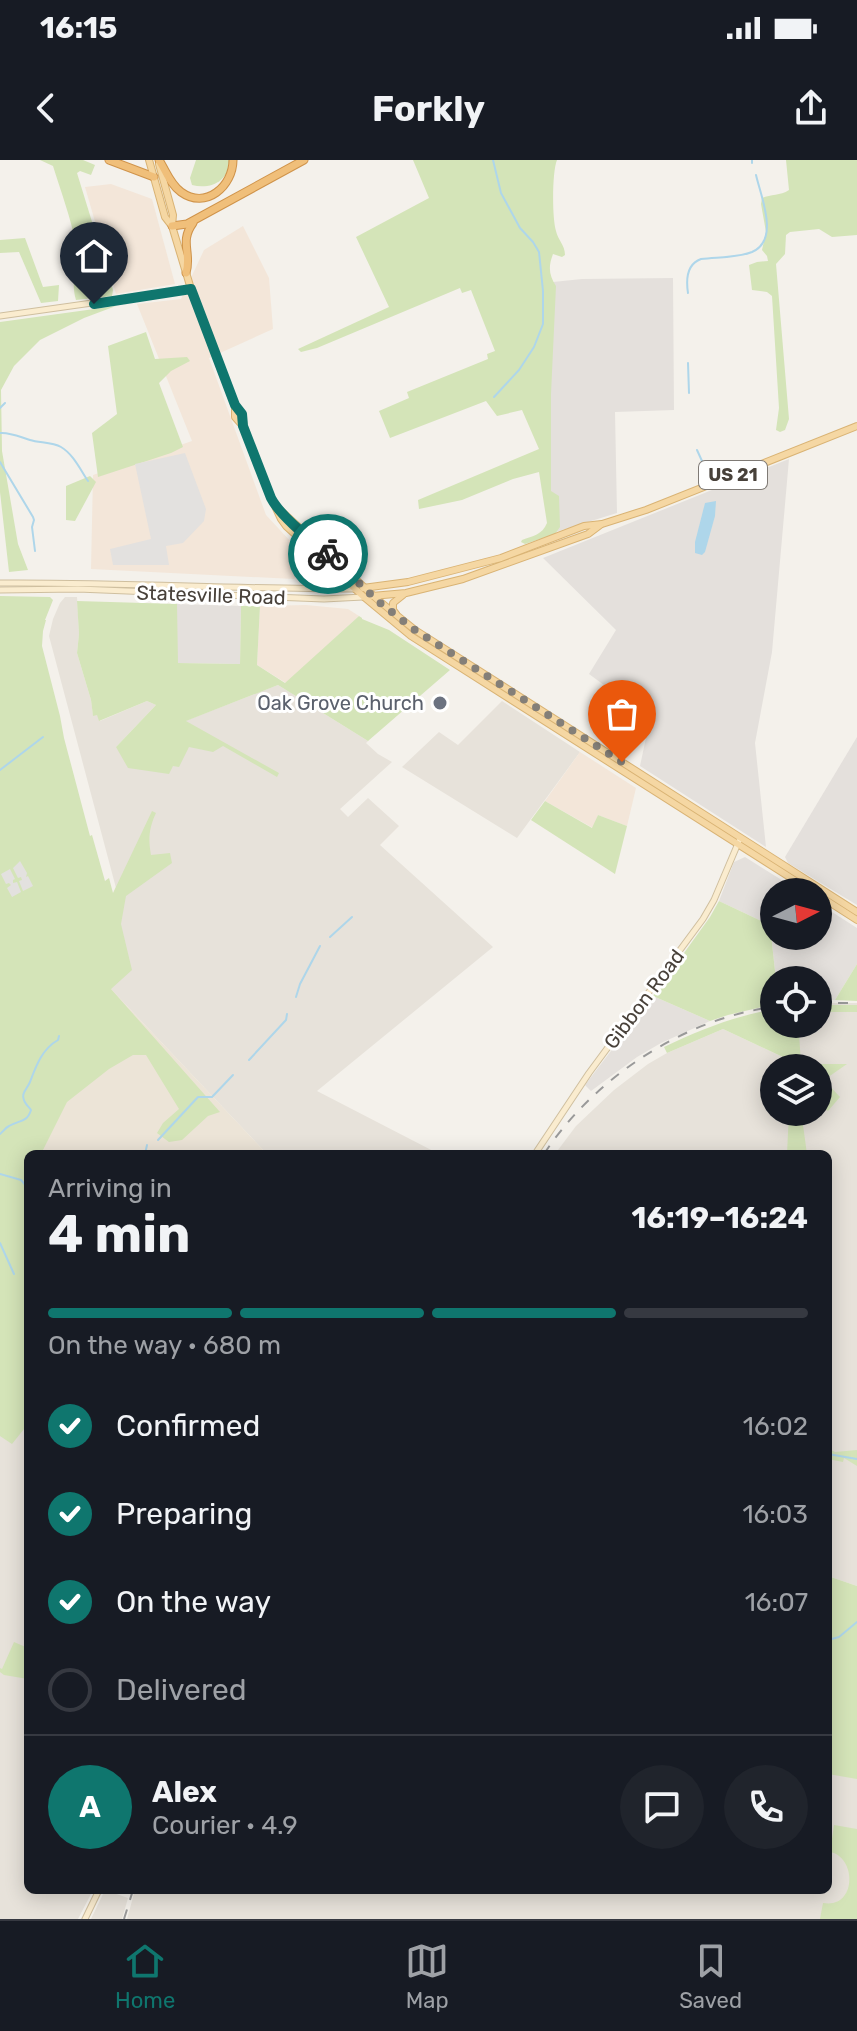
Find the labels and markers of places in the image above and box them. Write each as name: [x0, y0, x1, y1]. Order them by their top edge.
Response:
pin: [60, 222, 128, 304]
pin: [588, 680, 656, 762]
place label: Oak Grove Church: [257, 691, 424, 715]
marker: Oak Grove Church: [431, 694, 449, 712]

